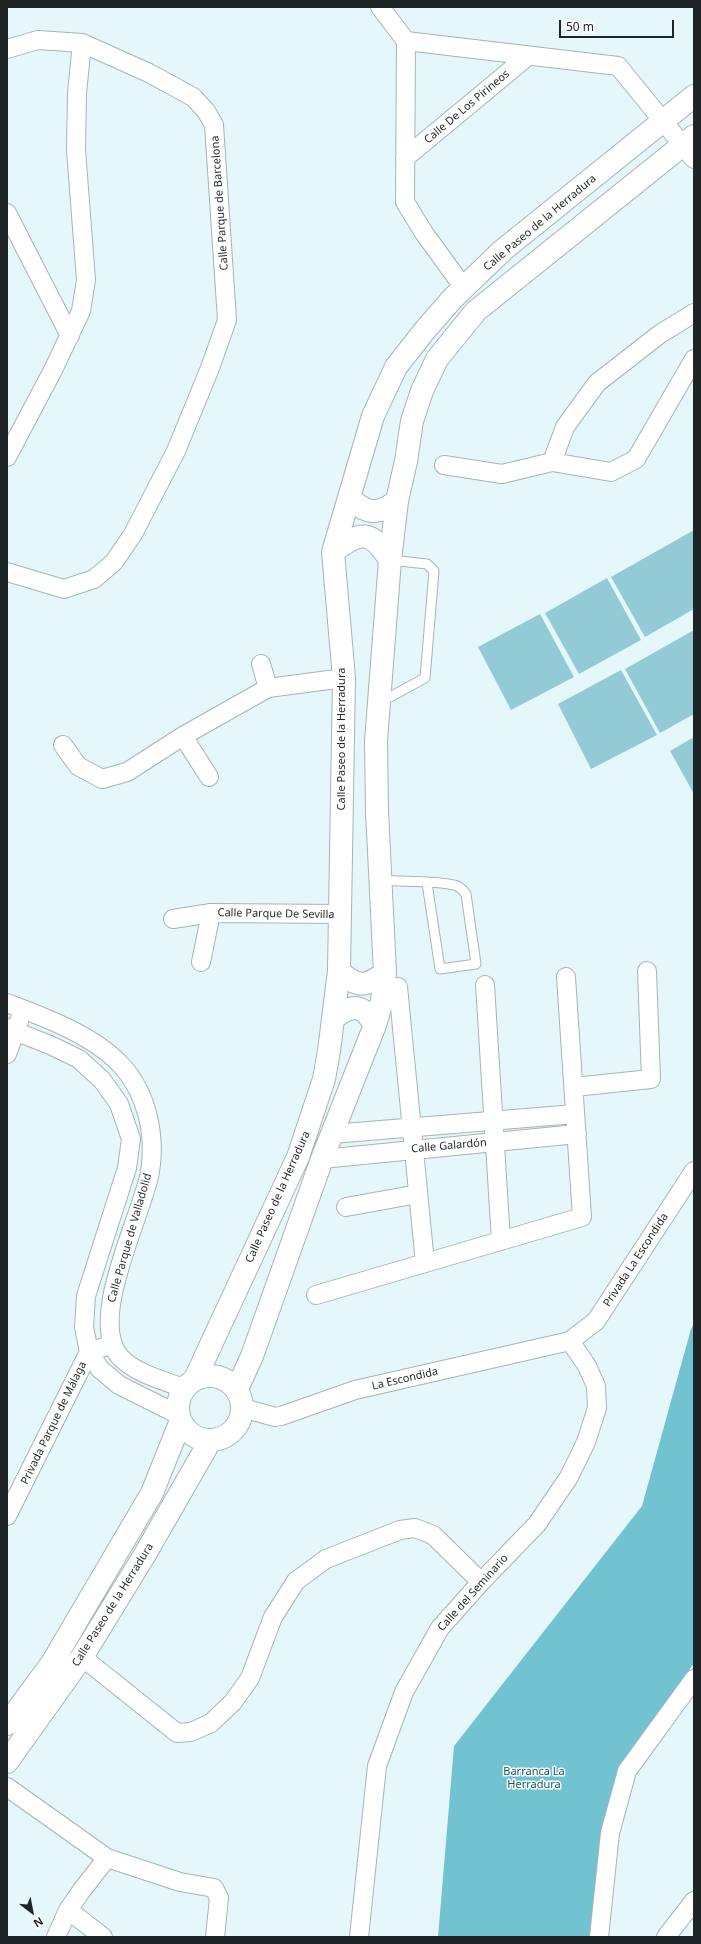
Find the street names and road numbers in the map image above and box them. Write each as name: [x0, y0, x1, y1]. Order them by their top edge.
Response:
street label: Calle De Los Pirineos: [422, 67, 512, 147]
street label: Calle Parque de Barcelona: [209, 135, 231, 271]
street label: Calle Paseo de la Herradura: [481, 172, 599, 274]
street label: Calle Paseo de la Herradura: [335, 668, 349, 810]
street label: Calle Parque De Sevilla: [217, 906, 335, 922]
street label: Calle Paseo de la Herradura: [243, 1129, 313, 1265]
street label: Calle Galardón: [411, 1136, 487, 1156]
street label: Calle Parque de Valladolid: [105, 1172, 155, 1304]
street label: Privada La Escondida: [601, 1211, 671, 1309]
street label: Privada Parque de Málaga: [18, 1359, 90, 1487]
street label: La Escondida: [371, 1365, 439, 1393]
street label: Calle Paseo de la Herradura: [70, 1541, 156, 1669]
street label: Calle del Seminario: [435, 1552, 511, 1634]

